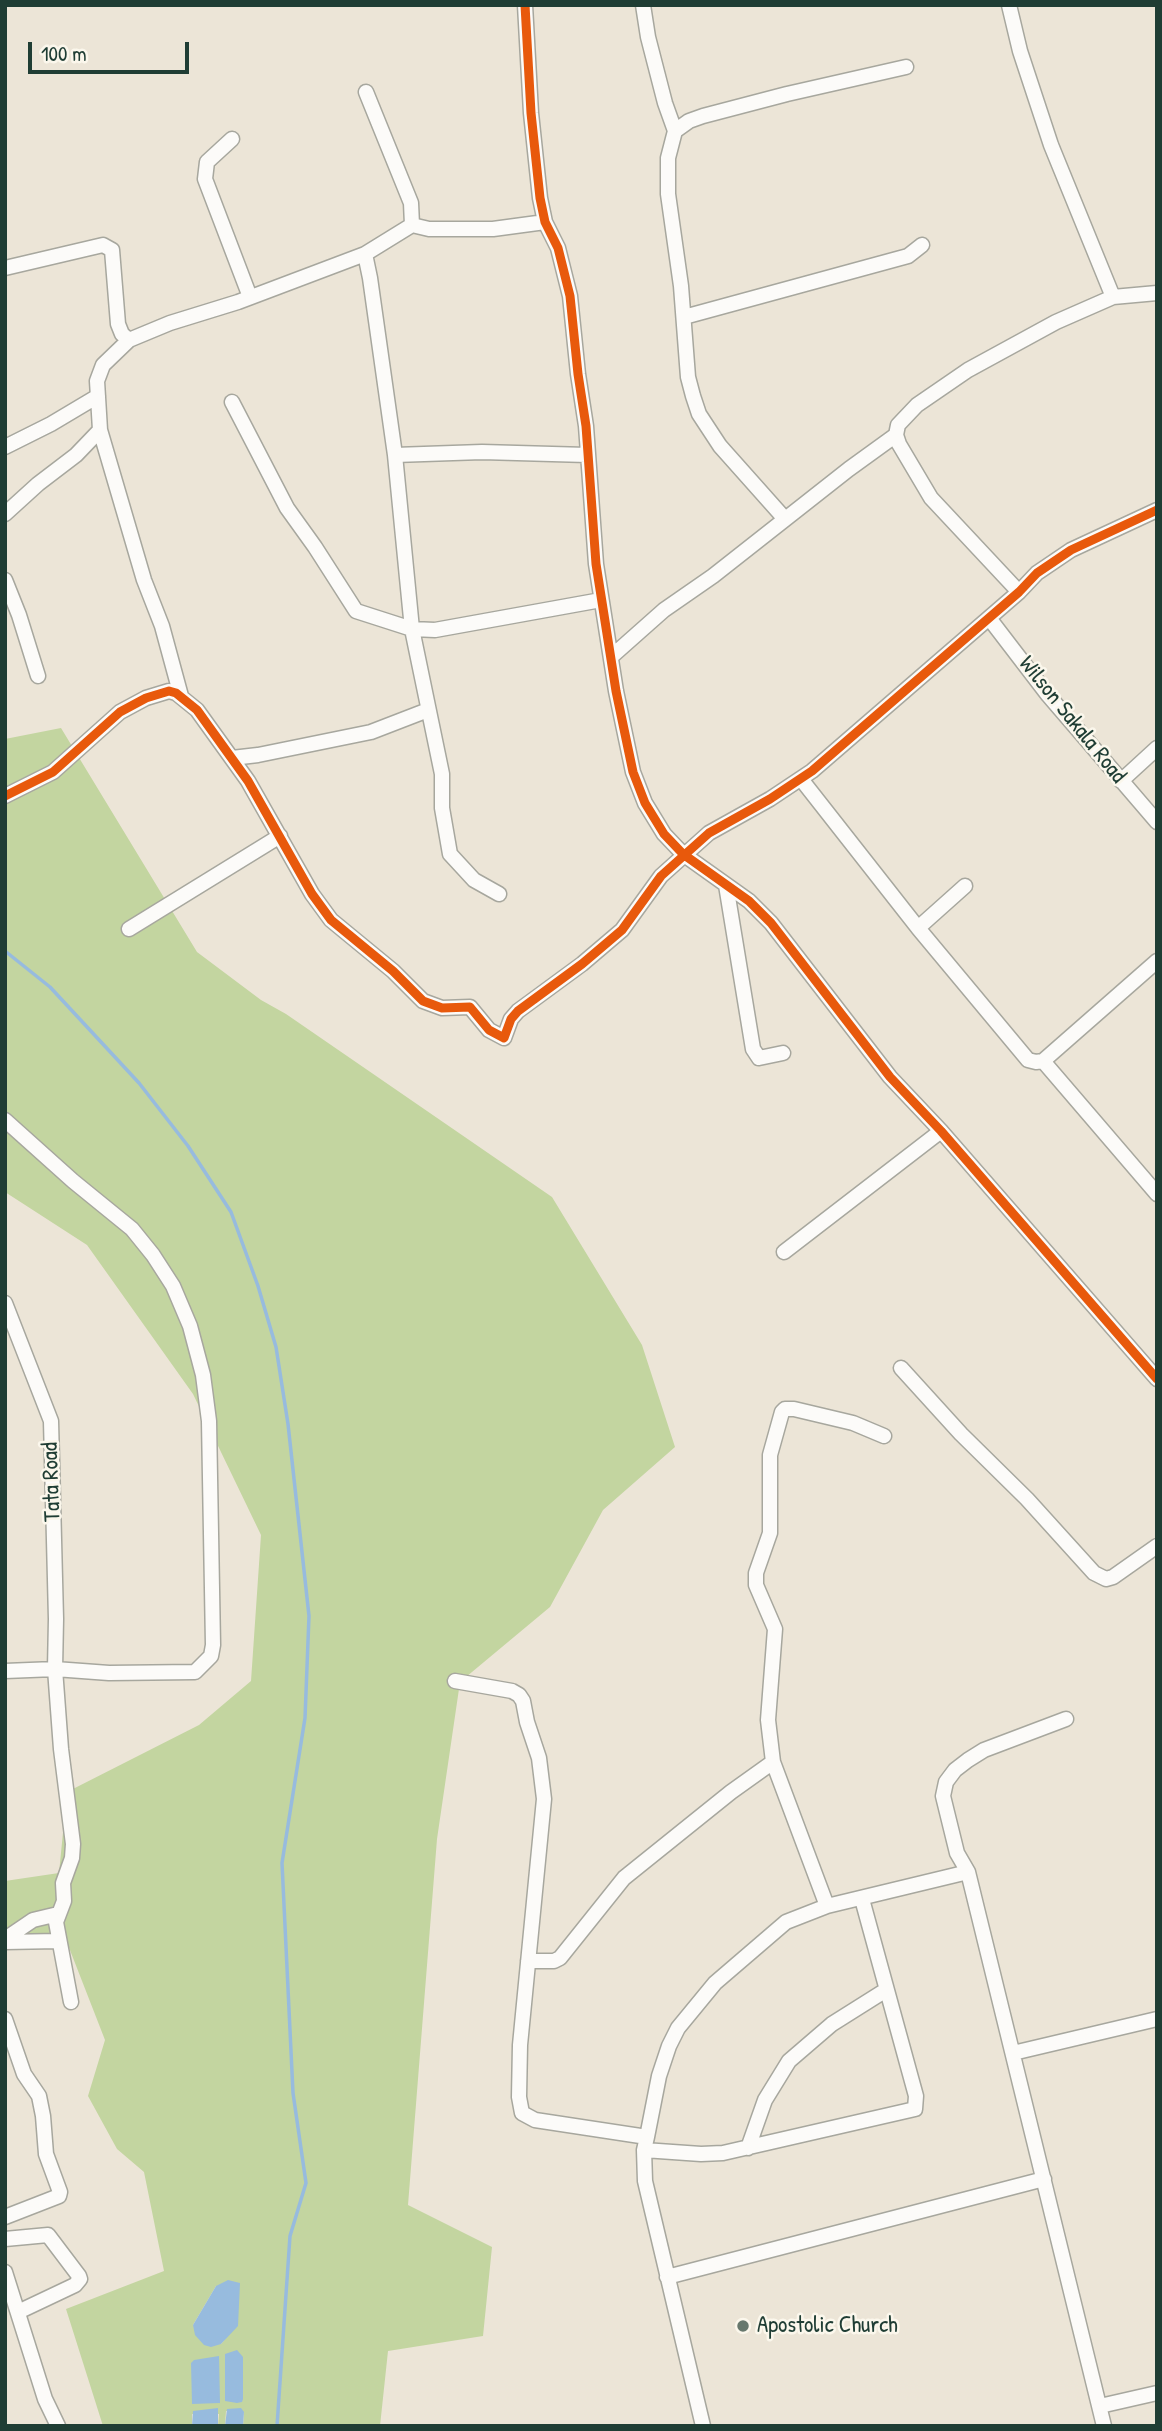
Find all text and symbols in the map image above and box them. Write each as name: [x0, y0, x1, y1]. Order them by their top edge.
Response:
scale bar: [32, 28, 192, 72]
text: 100 m: [41, 39, 87, 68]
street label: Wilson Sakala Road: [1012, 651, 1132, 789]
street label: Tata Road: [37, 1442, 67, 1522]
place label: Apostolic Church: [757, 2312, 898, 2340]
marker: Apostolic Church: [735, 2318, 751, 2334]

